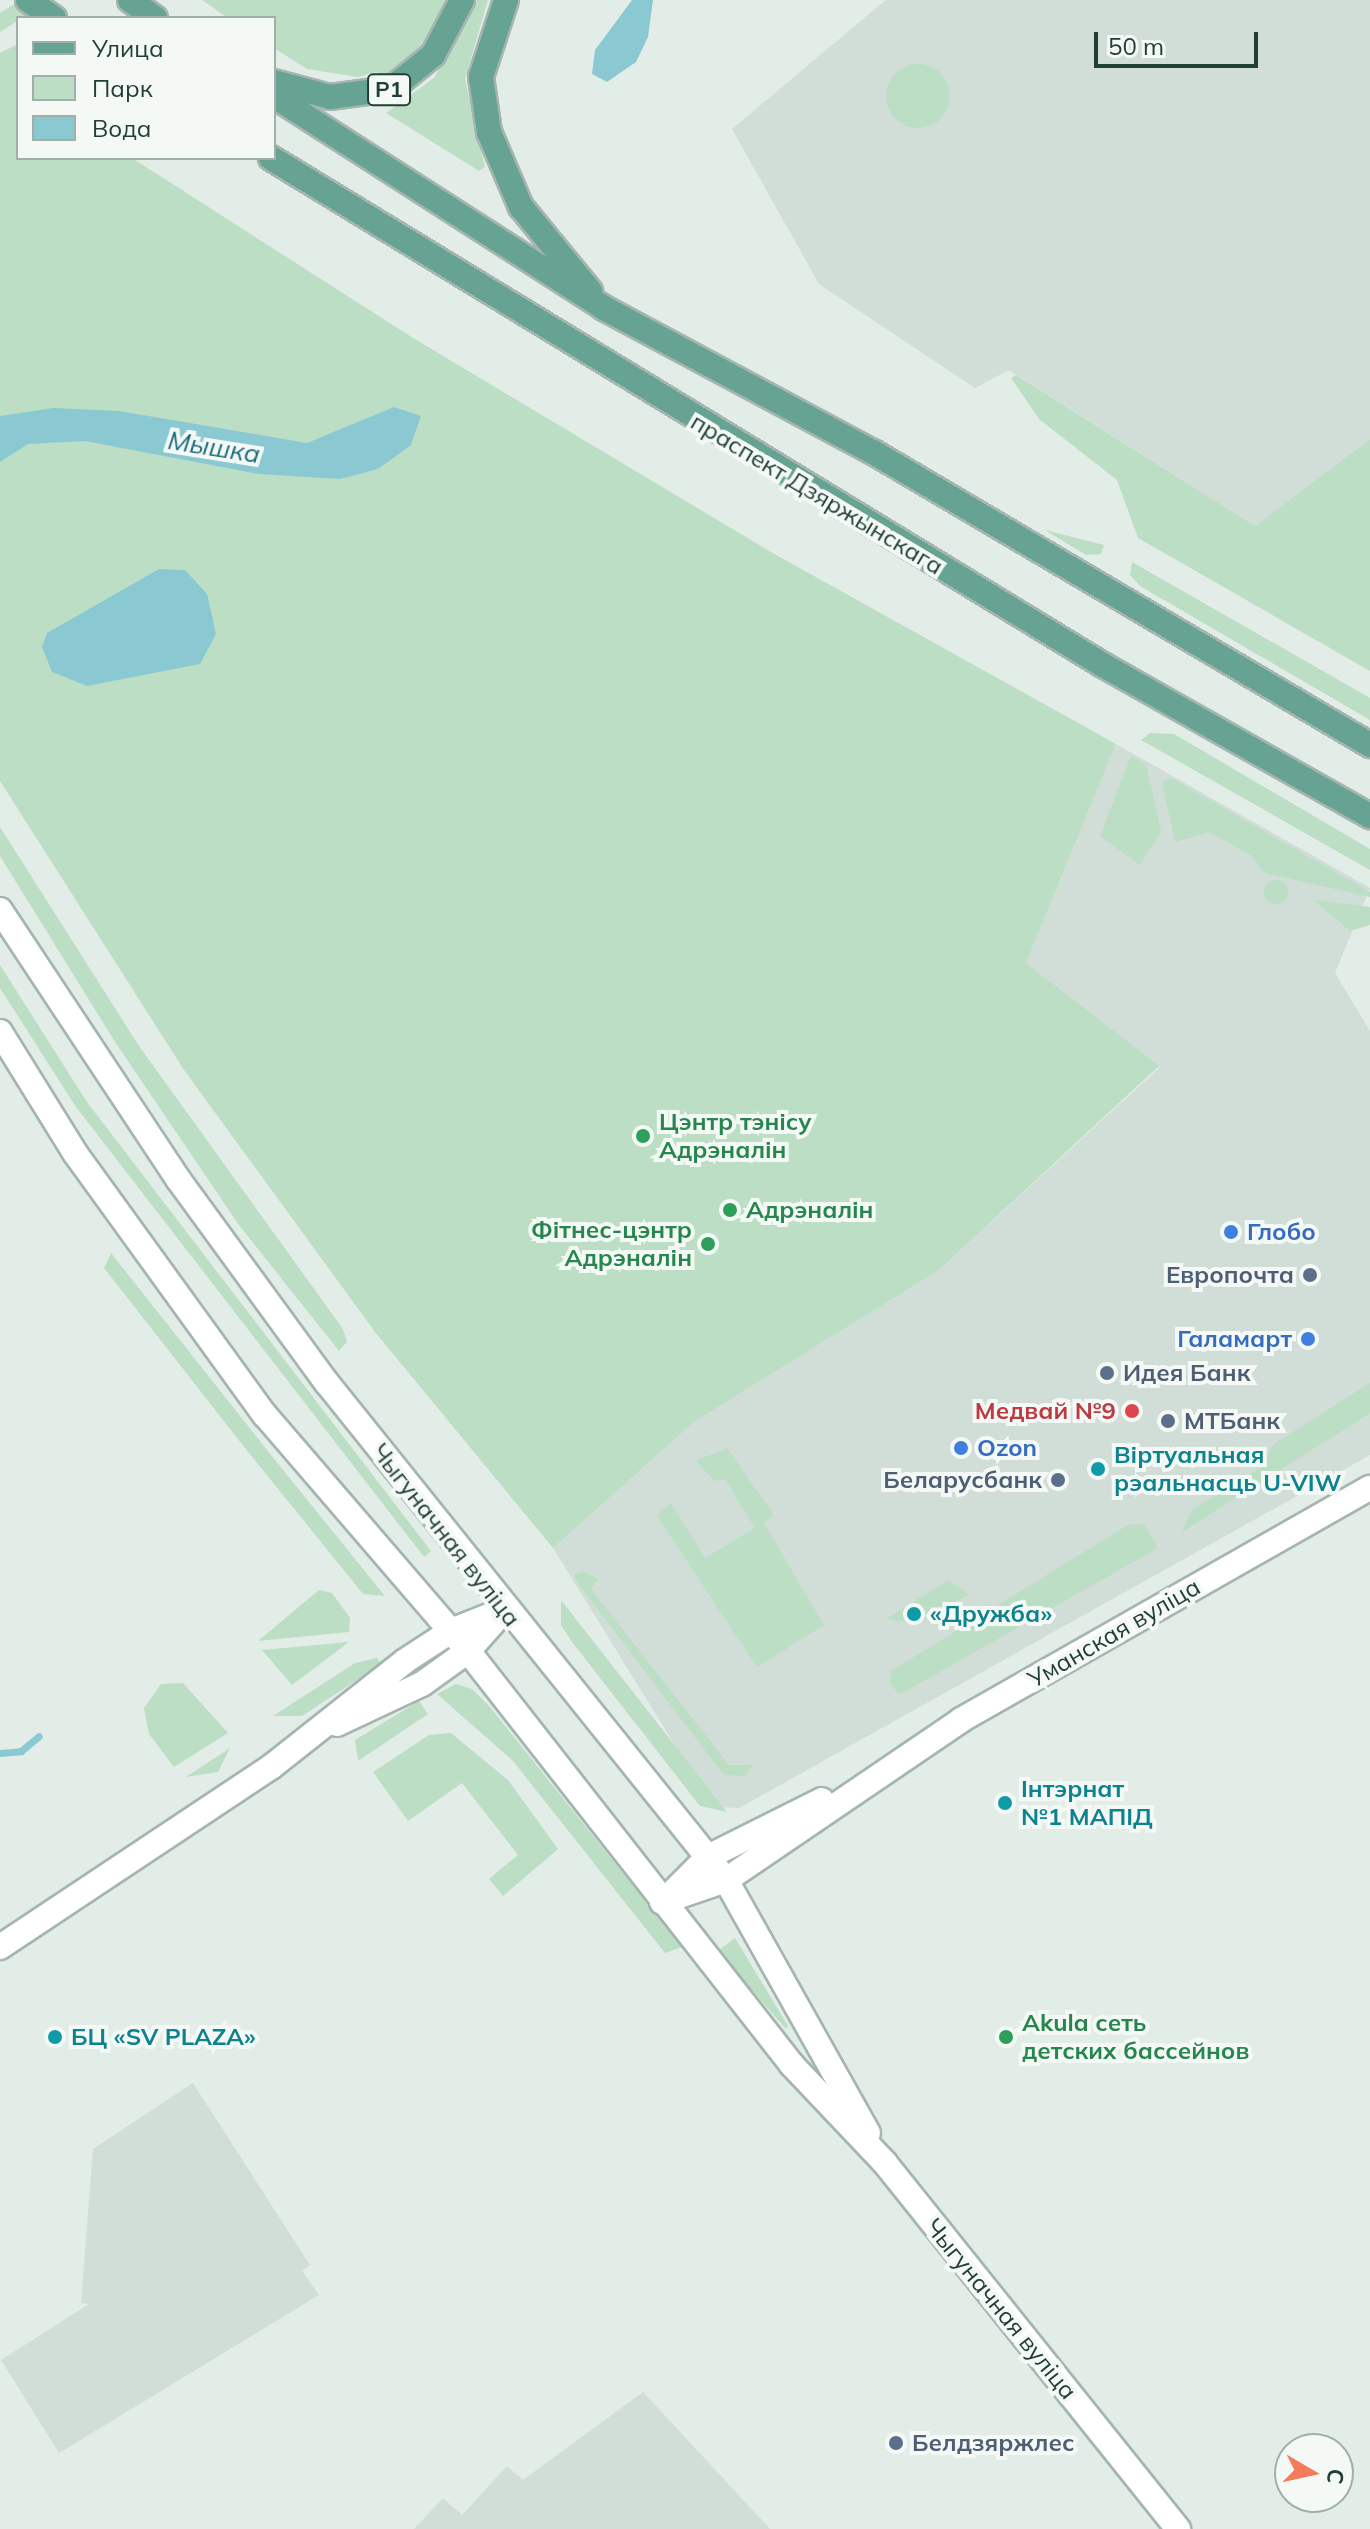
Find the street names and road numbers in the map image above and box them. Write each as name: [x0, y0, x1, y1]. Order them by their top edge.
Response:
road number: Р1: [367, 72, 411, 108]
street label: праспект Дзяржынскага: [686, 407, 948, 581]
street label: Чыгуначная вуліца: [366, 1438, 526, 1632]
street label: Уманская вуліца: [1023, 1572, 1205, 1694]
street label: Чыгуначная вуліца: [919, 2213, 1083, 2405]

